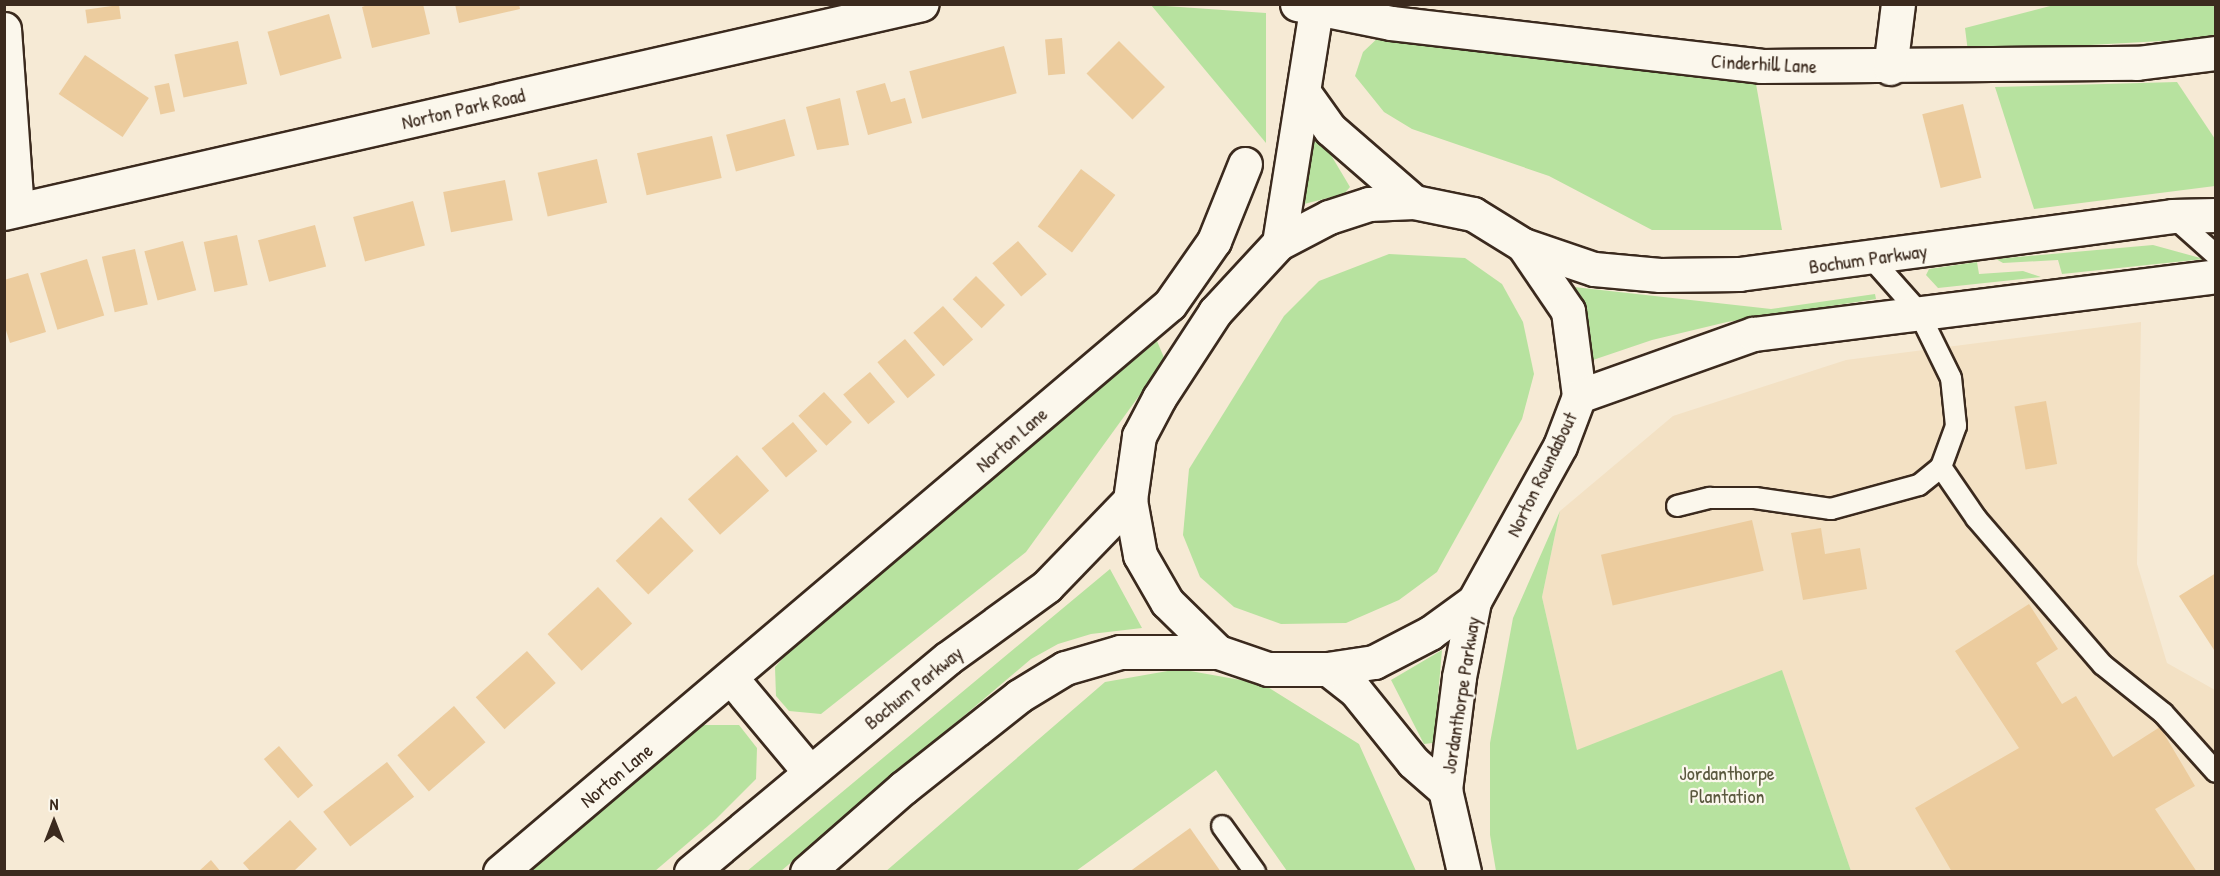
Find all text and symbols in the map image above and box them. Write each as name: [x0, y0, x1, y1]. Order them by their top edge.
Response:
street label: Cinderhill Lane: [1710, 48, 1818, 78]
street label: Norton Park Road: [399, 82, 527, 134]
street label: Bochum Parkway: [1807, 238, 1929, 278]
street label: Norton Lane: [970, 401, 1052, 477]
street label: Norton Roundabout: [1500, 408, 1582, 540]
street label: Jordanthorpe Parkway: [1436, 615, 1484, 775]
street label: Bochum Parkway: [859, 640, 967, 734]
street label: Norton Lane: [575, 738, 657, 812]
park label: Jordanthorpe Plantation: [1679, 761, 1775, 808]
north arrow: [24, 792, 84, 852]
text: N: [50, 793, 58, 815]

